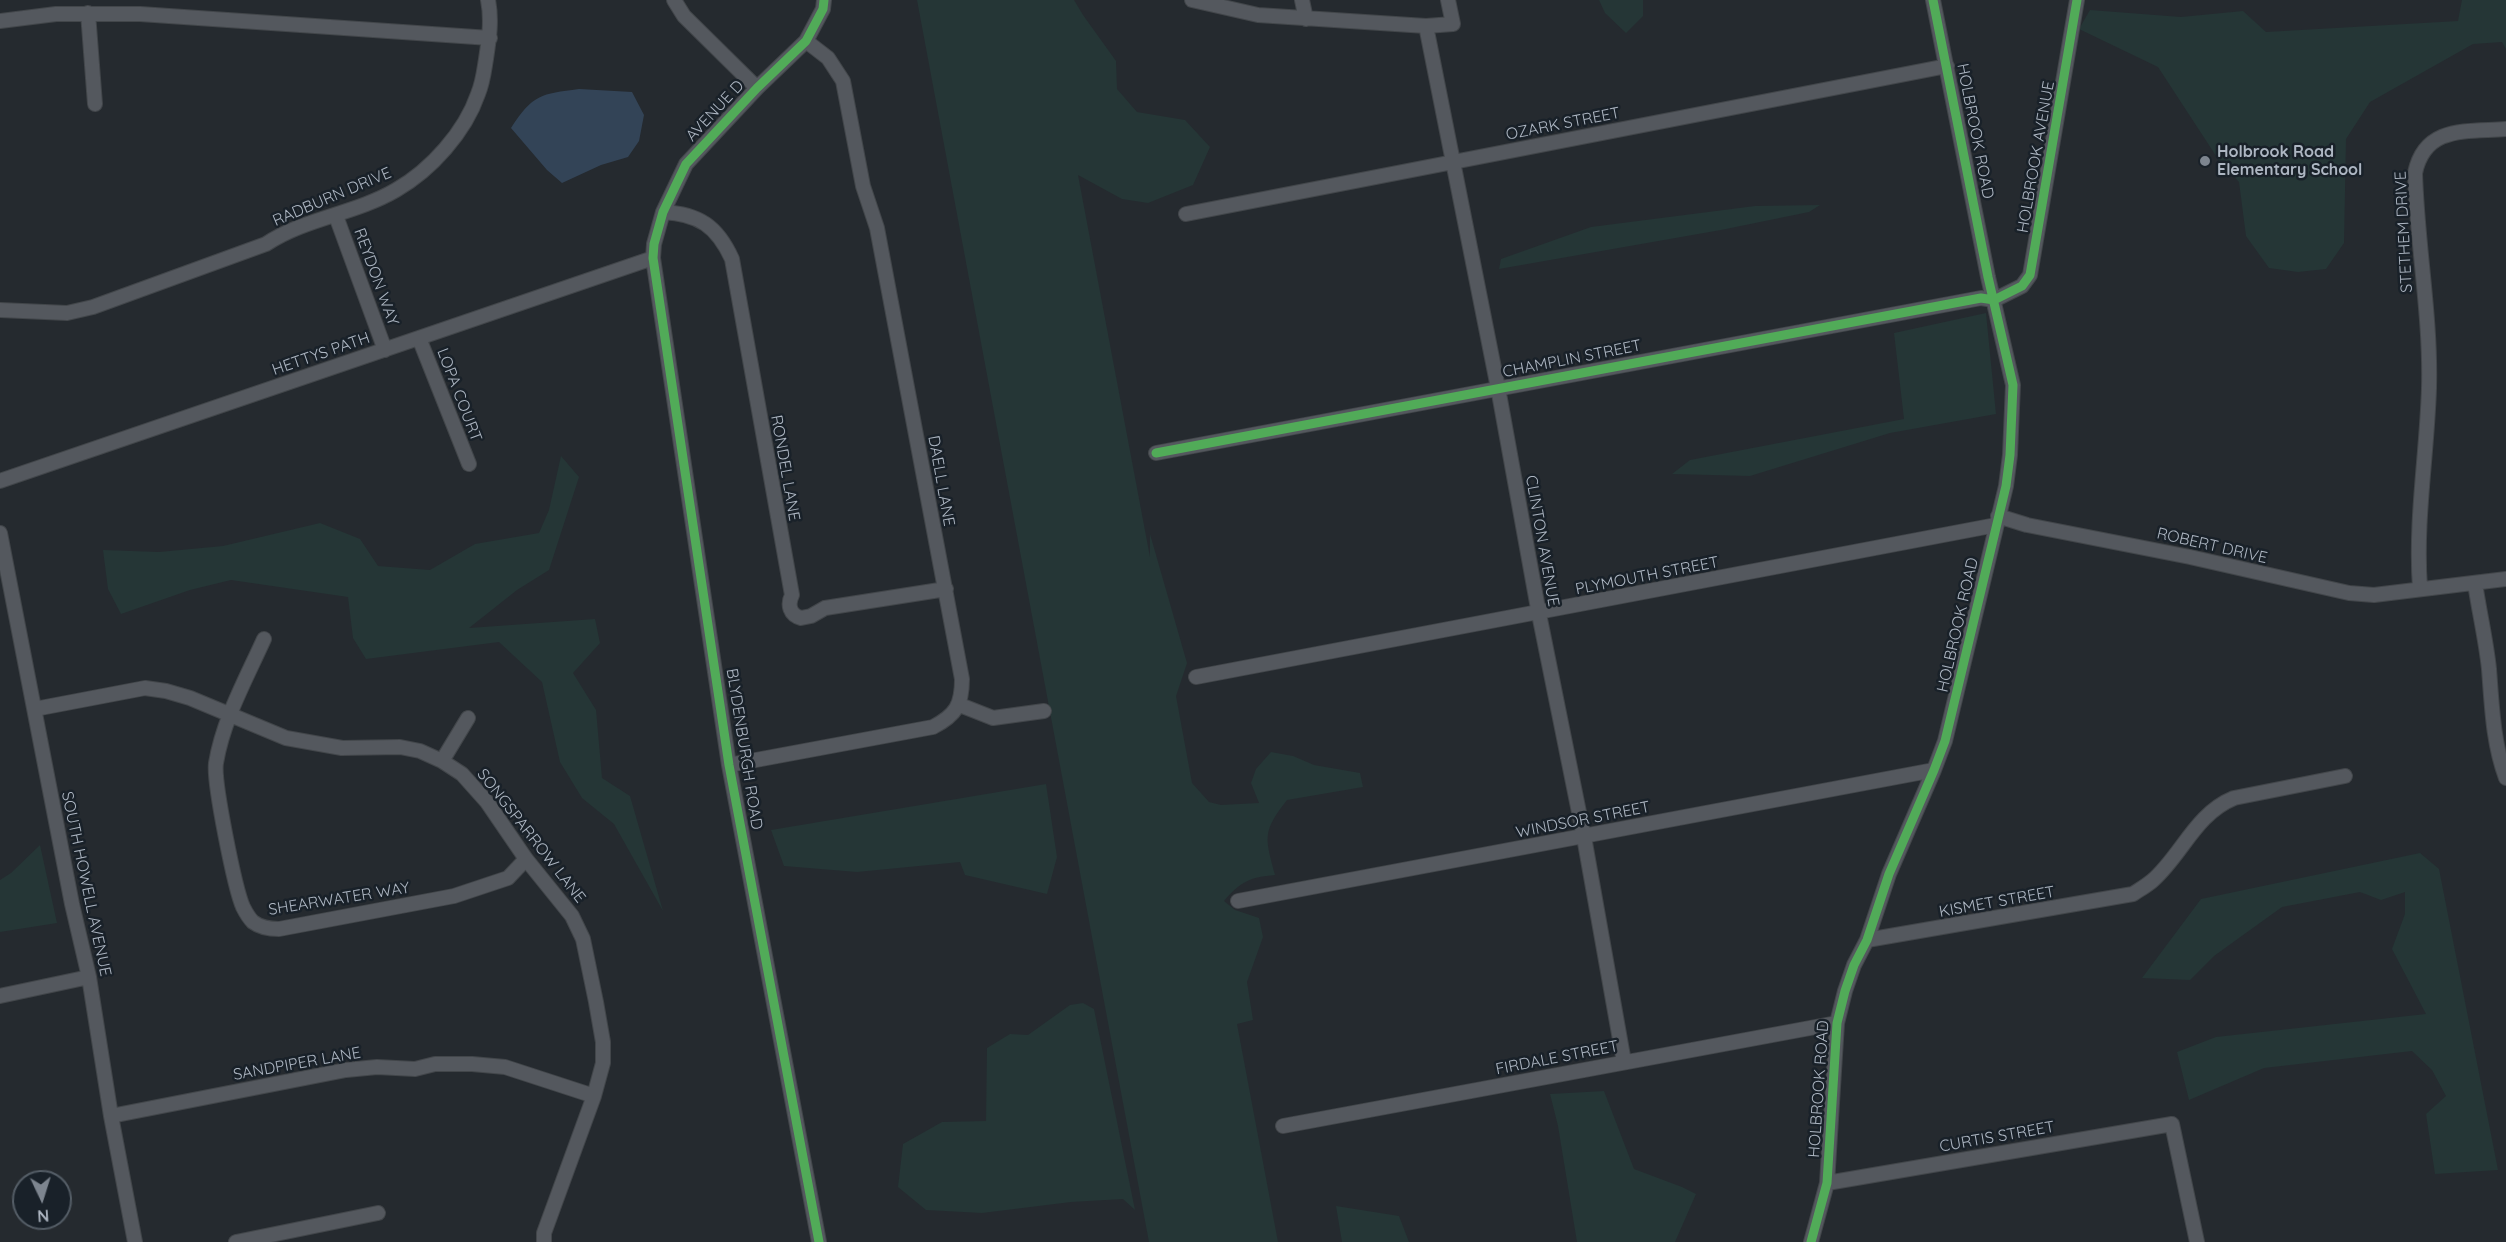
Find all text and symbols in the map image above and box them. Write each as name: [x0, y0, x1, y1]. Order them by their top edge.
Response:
street label: HOLBROOK ROAD: [1952, 62, 1998, 200]
street label: AVENUE D: [682, 76, 748, 146]
street label: HOLBROOK AVENUE: [2013, 80, 2059, 234]
street label: OZARK STREET: [1504, 104, 1622, 144]
place label: Holbrook Road Elementary School: [2217, 142, 2362, 180]
marker: Holbrook Road Elementary School: [2198, 154, 2212, 168]
street label: RADBURN DRIVE: [270, 163, 394, 231]
street label: STETHEM DRIVE: [2391, 171, 2417, 293]
street label: REYDON WAY: [349, 226, 403, 328]
street label: HETTYS PATH: [270, 328, 372, 380]
street label: CHAMPLIN STREET: [1501, 336, 1643, 382]
street label: LOPA COURT: [432, 346, 486, 444]
street label: RONDEL LANE: [766, 413, 804, 523]
street label: DAELL LANE: [924, 434, 958, 528]
street label: CLINTON AVENUE: [1521, 474, 1563, 608]
street label: ROBERT DRIVE: [2155, 524, 2269, 568]
street label: PLYMOUTH STREET: [1574, 553, 1720, 599]
street label: HOLBROOK ROAD: [1933, 556, 1983, 694]
street label: BLYDENBURGH ROAD: [722, 667, 766, 831]
street label: SONGSPARROW LANE: [473, 765, 589, 907]
street label: SOUTH HOWELL AVENUE: [57, 790, 115, 978]
street label: WINDSOR STREET: [1514, 798, 1652, 842]
street label: SHEARWATER WAY: [267, 878, 411, 920]
street label: KISMET STREET: [1938, 882, 2056, 922]
street label: HOLBROOK ROAD: [1805, 1020, 1833, 1158]
street label: FIRDALE STREET: [1494, 1037, 1620, 1079]
street label: SANDPIPER LANE: [232, 1043, 362, 1085]
street label: CURTIS STREET: [1938, 1117, 2056, 1157]
north arrow: [12, 1170, 72, 1230]
text: N: [37, 1206, 50, 1226]

